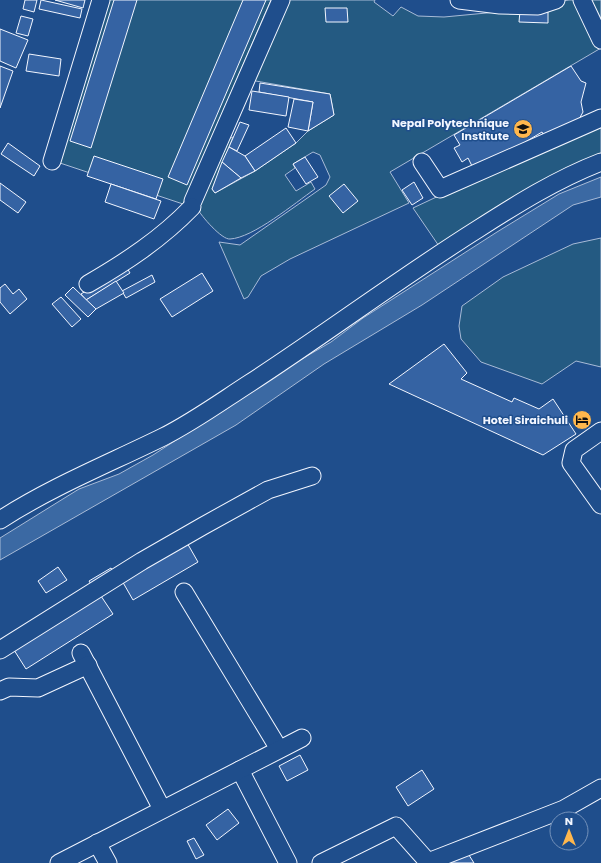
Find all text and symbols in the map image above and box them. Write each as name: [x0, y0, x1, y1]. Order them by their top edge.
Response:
place label: Nepal Polytechnique Institute: [392, 115, 509, 144]
school or university icon: Nepal Polytechnique Institute: [512, 118, 534, 140]
hotel icon: Hotel Siraichuli: [571, 409, 593, 431]
place label: Hotel Siraichuli: [483, 412, 568, 428]
north arrow: [549, 811, 589, 851]
text: N: [565, 813, 573, 829]

